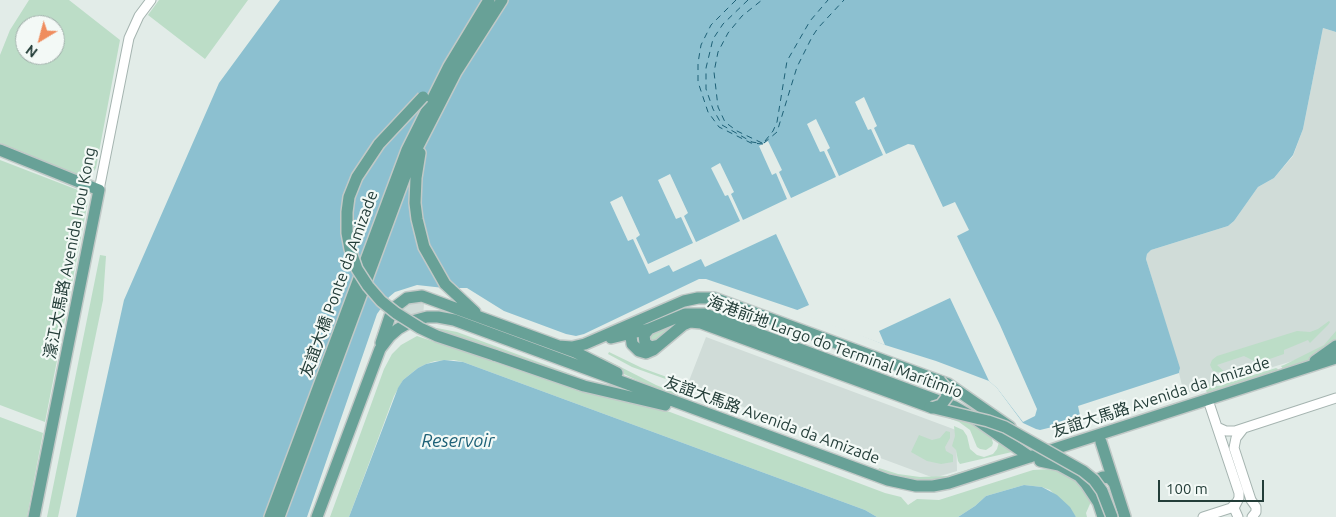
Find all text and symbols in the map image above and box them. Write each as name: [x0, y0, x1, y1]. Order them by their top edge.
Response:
north arrow: [15, 15, 65, 65]
text: N: [23, 42, 41, 61]
street label: 濠江大馬路 Avenida Hou Kong: [40, 146, 100, 360]
street label: 友誼大橋 Ponte da Amizade: [296, 188, 382, 380]
street label: 海港前地 Largo do Terminal Marítimio: [705, 292, 965, 402]
street label: 友誼大馬路 Avenida da Amizade: [1050, 353, 1272, 441]
street label: 友誼大馬路 Avenida da Amizade: [662, 372, 882, 468]
water label: Reservoir: [421, 430, 495, 452]
scale bar: [1161, 470, 1267, 502]
text: 100 m: [1166, 480, 1208, 497]

